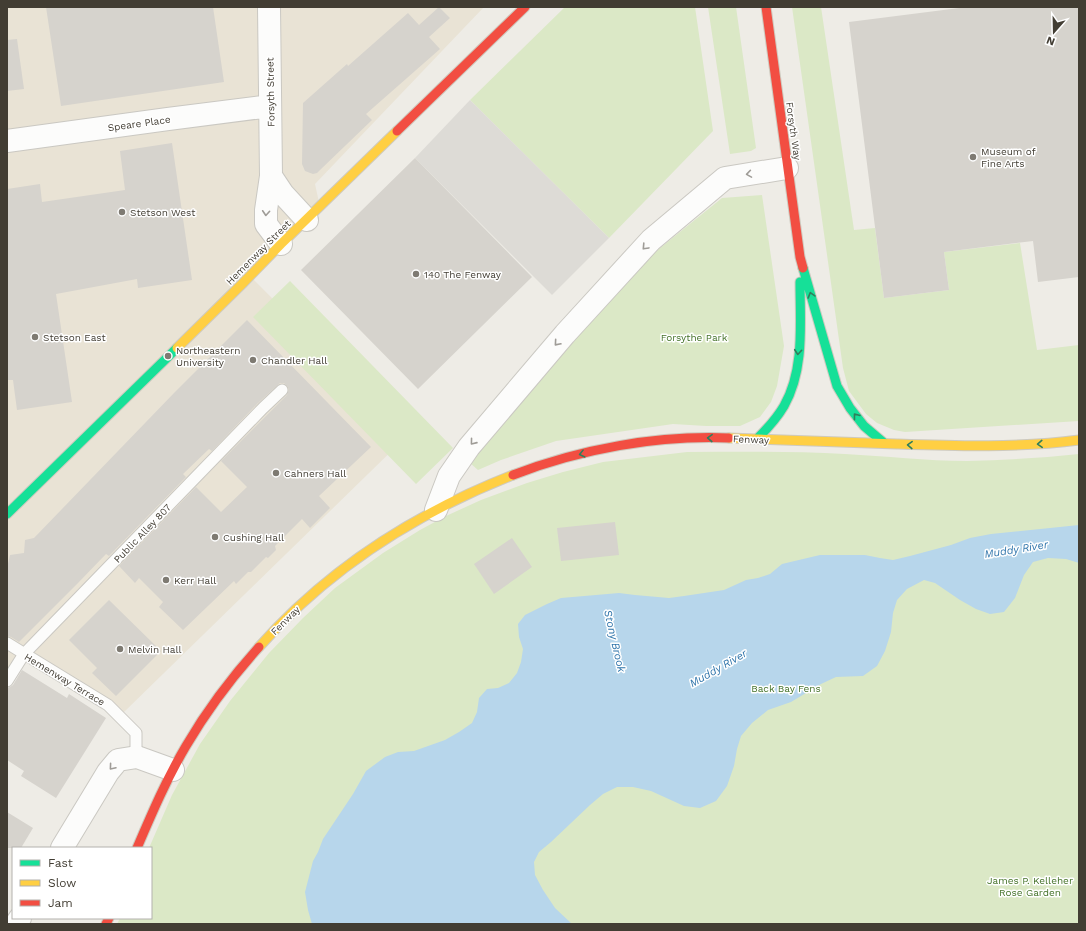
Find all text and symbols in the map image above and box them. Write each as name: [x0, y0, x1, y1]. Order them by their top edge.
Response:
north arrow: [1034, 12, 1074, 52]
text: N: [1045, 33, 1057, 48]
street label: Forsyth Street: [264, 56, 277, 127]
street label: Forsyth Way: [784, 101, 803, 162]
street label: Speare Place: [107, 114, 171, 133]
place label: Museum of Fine Arts: [981, 146, 1036, 169]
marker: Museum of Fine Arts: [968, 152, 978, 162]
one-way arrow: [746, 169, 752, 178]
marker: Stetson West: [117, 207, 127, 217]
place label: Stetson West: [130, 207, 196, 218]
one-way arrow: [262, 210, 271, 216]
street label: Hemenway Street: [224, 217, 293, 287]
one-way arrow: [642, 242, 649, 249]
marker: 140 The Fenway: [411, 269, 421, 279]
place label: 140 The Fenway: [424, 269, 502, 280]
one-way arrow: [807, 292, 816, 299]
marker: Stetson East: [30, 332, 40, 342]
place label: Stetson East: [43, 332, 107, 343]
park label: Forsythe Park: [661, 332, 728, 343]
one-way arrow: [555, 338, 562, 345]
place label: Northeastern University: [176, 345, 240, 368]
one-way arrow: [794, 349, 803, 355]
marker: Northeastern University: [163, 351, 173, 361]
marker: Chandler Hall: [248, 355, 258, 365]
place label: Chandler Hall: [261, 355, 327, 366]
one-way arrow: [854, 413, 861, 420]
one-way arrow: [707, 433, 713, 442]
street label: Fenway: [733, 433, 770, 446]
one-way arrow: [471, 438, 478, 445]
one-way arrow: [907, 440, 913, 449]
one-way arrow: [1037, 440, 1043, 449]
one-way arrow: [579, 449, 586, 458]
marker: Cahners Hall: [271, 468, 281, 478]
place label: Cahners Hall: [284, 468, 346, 479]
street label: Public Alley 807: [112, 501, 173, 565]
marker: Cushing Hall: [210, 532, 220, 542]
place label: Cushing Hall: [223, 532, 284, 543]
water label: Muddy River: [983, 538, 1050, 561]
marker: Kerr Hall: [161, 575, 171, 585]
place label: Kerr Hall: [174, 575, 216, 586]
street label: Fenway: [269, 603, 303, 637]
water label: Stony Brook: [601, 609, 628, 675]
marker: Melvin Hall: [115, 644, 125, 654]
place label: Melvin Hall: [128, 644, 182, 655]
water label: Muddy River: [687, 646, 750, 690]
street label: Hemenway Terrace: [23, 651, 107, 708]
park label: Back Bay Fens: [751, 683, 821, 694]
one-way arrow: [109, 763, 116, 770]
legend: [12, 847, 152, 919]
text: Fast: [48, 856, 73, 870]
park label: James P. Kelleher Rose Garden: [987, 875, 1073, 898]
text: Slow: [48, 876, 76, 890]
text: Jam: [48, 896, 73, 910]

